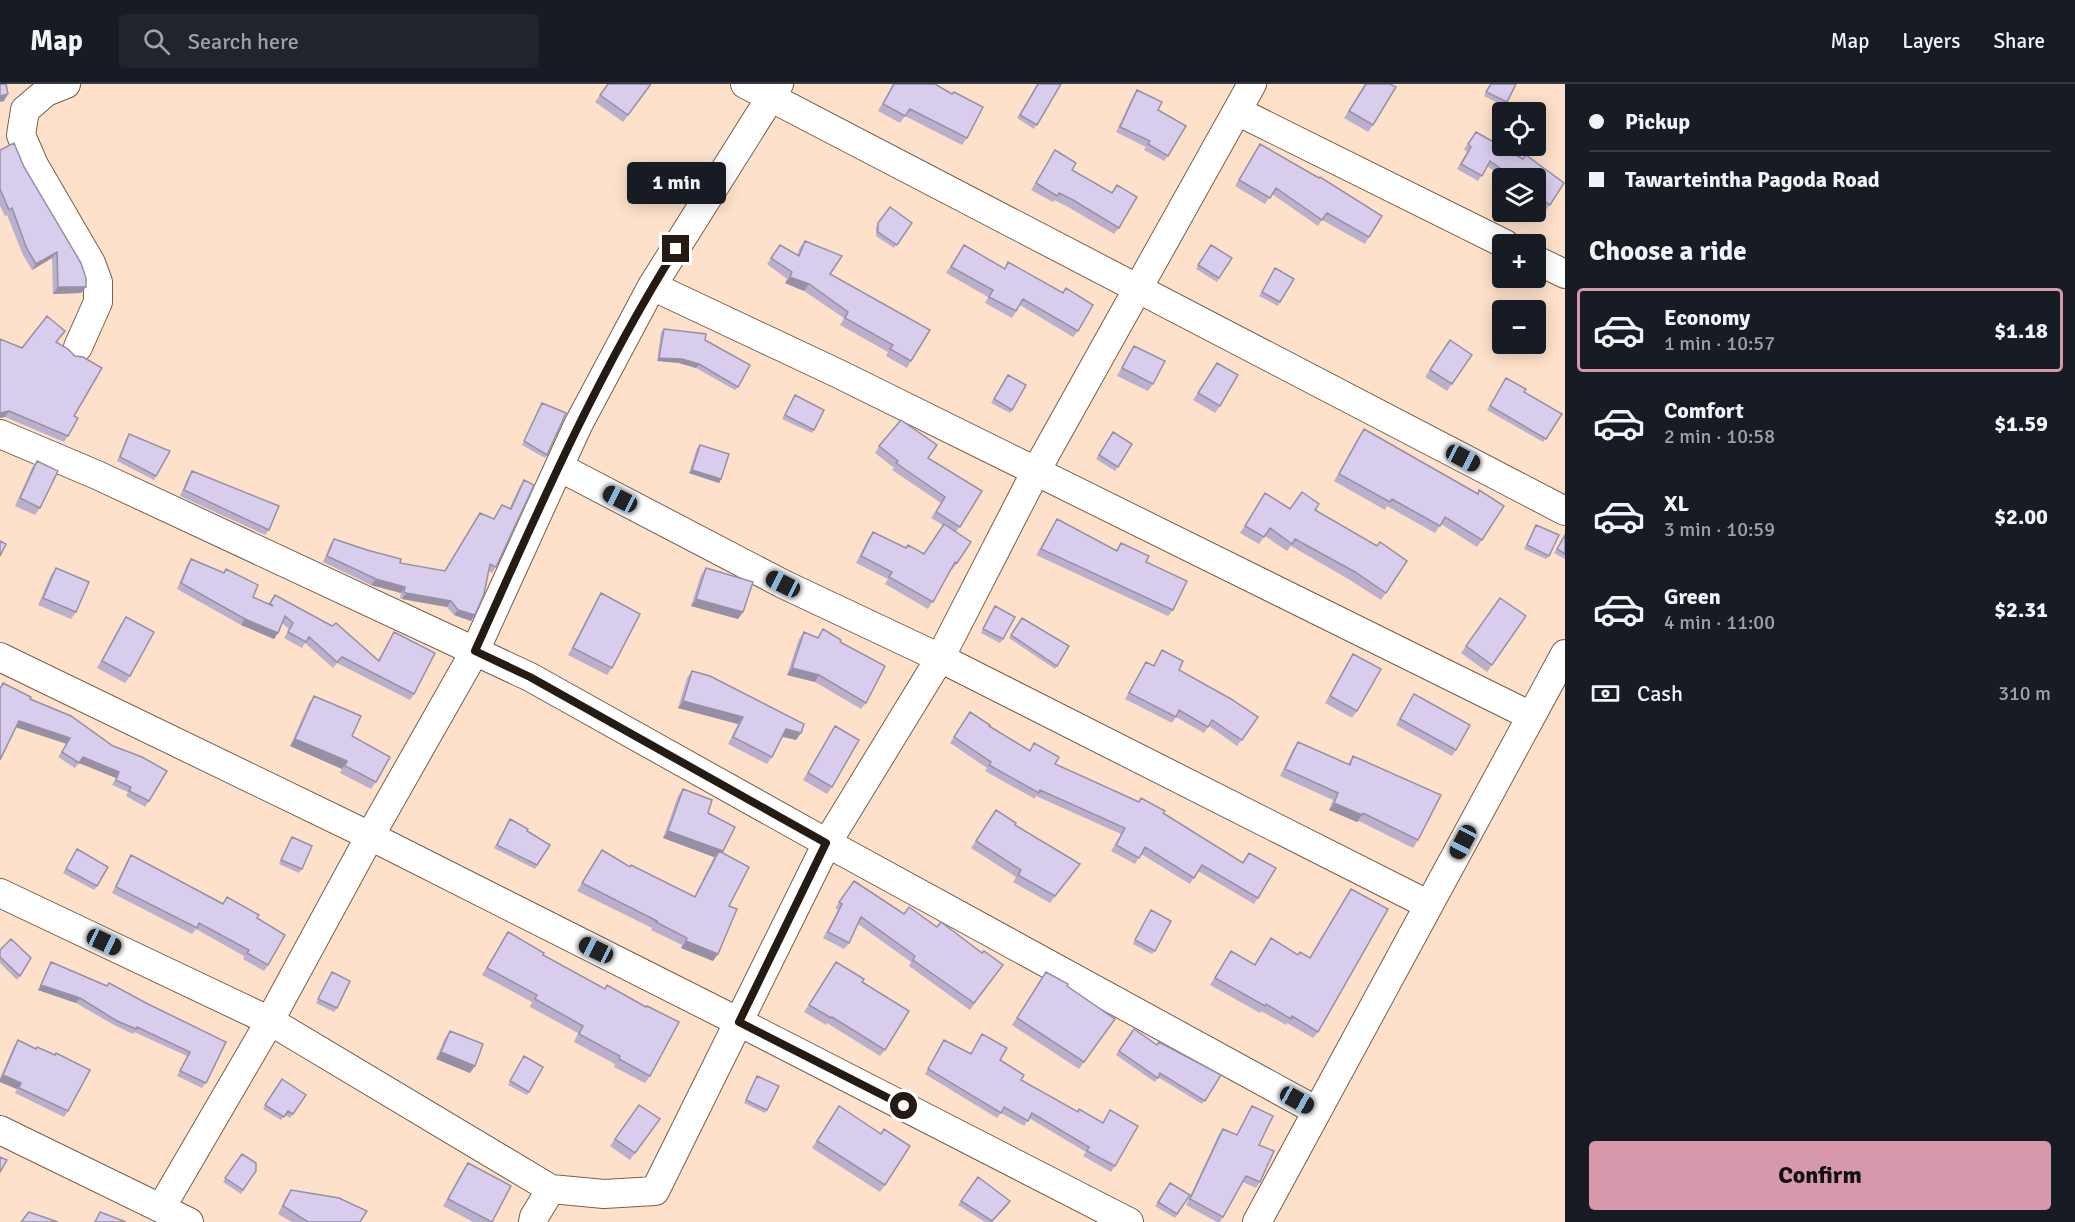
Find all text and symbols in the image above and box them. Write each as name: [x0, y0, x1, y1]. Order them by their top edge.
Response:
search box: [119, 14, 539, 68]
text: Map: [30, 24, 83, 58]
icon: search: [140, 25, 173, 58]
text: Search here: [188, 28, 299, 55]
text: Map: [1831, 28, 1869, 54]
text: Layers: [1902, 28, 1960, 54]
text: Share: [1993, 28, 2045, 54]
map controls: [1492, 102, 1546, 354]
button: locate: [1492, 102, 1546, 156]
text: Pickup: [1625, 108, 1690, 135]
callout: 1 min: [626, 162, 726, 204]
text: Tawarteintha Pagoda Road: [1625, 166, 1880, 193]
button: layers: [1492, 168, 1546, 222]
text: 1 min: [652, 170, 701, 195]
button: +: [1492, 234, 1546, 288]
route end: [662, 235, 689, 262]
text: Choose a ride: [1589, 235, 1747, 268]
button: −: [1492, 300, 1546, 354]
icon: car: [1592, 303, 1646, 357]
text: Economy: [1664, 304, 1750, 331]
text: $1.18: [1994, 317, 2048, 344]
text: 1 min · 10:57: [1664, 331, 1775, 356]
icon: car: [1592, 396, 1646, 450]
text: Comfort: [1664, 397, 1744, 424]
text: $1.59: [1994, 410, 2048, 437]
text: 2 min · 10:58: [1664, 424, 1775, 449]
car: [1443, 442, 1483, 474]
car: [600, 483, 640, 515]
icon: car: [1592, 489, 1646, 543]
text: XL: [1664, 490, 1689, 517]
text: $2.00: [1994, 503, 2048, 530]
text: 3 min · 10:59: [1664, 517, 1775, 542]
car: [763, 568, 803, 600]
icon: car: [1592, 582, 1646, 636]
text: Green: [1664, 583, 1721, 610]
text: $2.31: [1994, 596, 2048, 623]
text: 4 min · 11:00: [1664, 610, 1775, 635]
icon: cash: [1589, 677, 1622, 710]
text: Cash: [1637, 680, 1683, 707]
text: 310 m: [1998, 681, 2051, 706]
car: [1447, 822, 1479, 862]
car: [84, 926, 124, 958]
car: [576, 934, 616, 966]
car: [1277, 1083, 1317, 1117]
route start: [890, 1092, 917, 1119]
button: Confirm: [1589, 1141, 2051, 1210]

